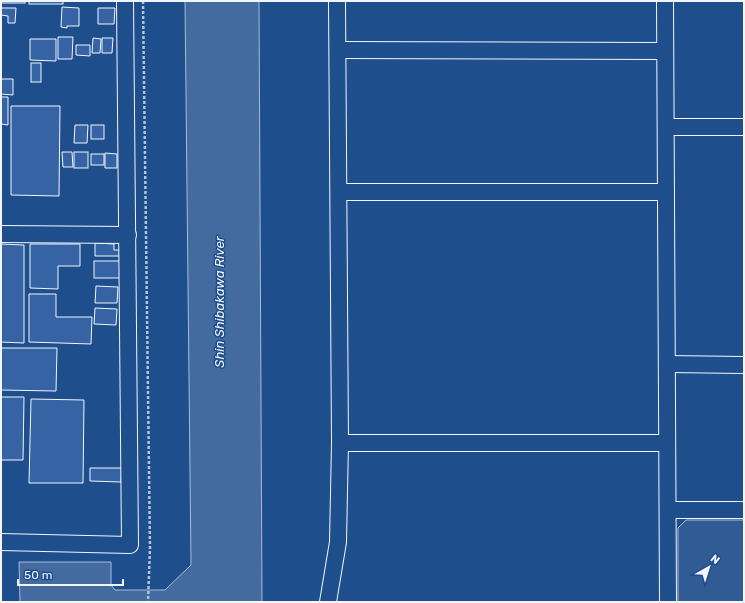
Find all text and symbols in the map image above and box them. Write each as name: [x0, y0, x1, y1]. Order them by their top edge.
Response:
water label: Shin Shibakawa River: [212, 235, 227, 368]
north arrow: [689, 547, 729, 587]
text: N: [708, 552, 722, 567]
scale bar: [18, 561, 123, 587]
text: 50 m: [24, 568, 52, 582]

